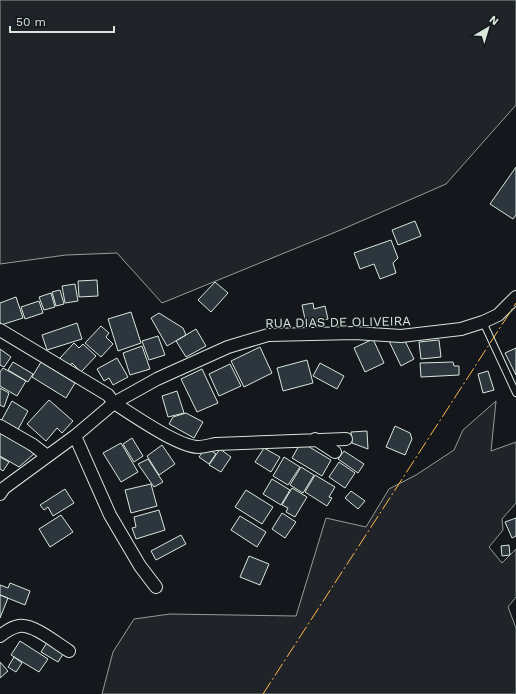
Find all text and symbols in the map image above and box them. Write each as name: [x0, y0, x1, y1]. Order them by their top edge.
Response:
scale bar: [10, 8, 114, 34]
north arrow: [468, 8, 508, 48]
text: N: [487, 13, 501, 28]
text: 50 m: [16, 15, 46, 29]
street label: RUA DIAS DE OLIVEIRA: [265, 313, 411, 331]

